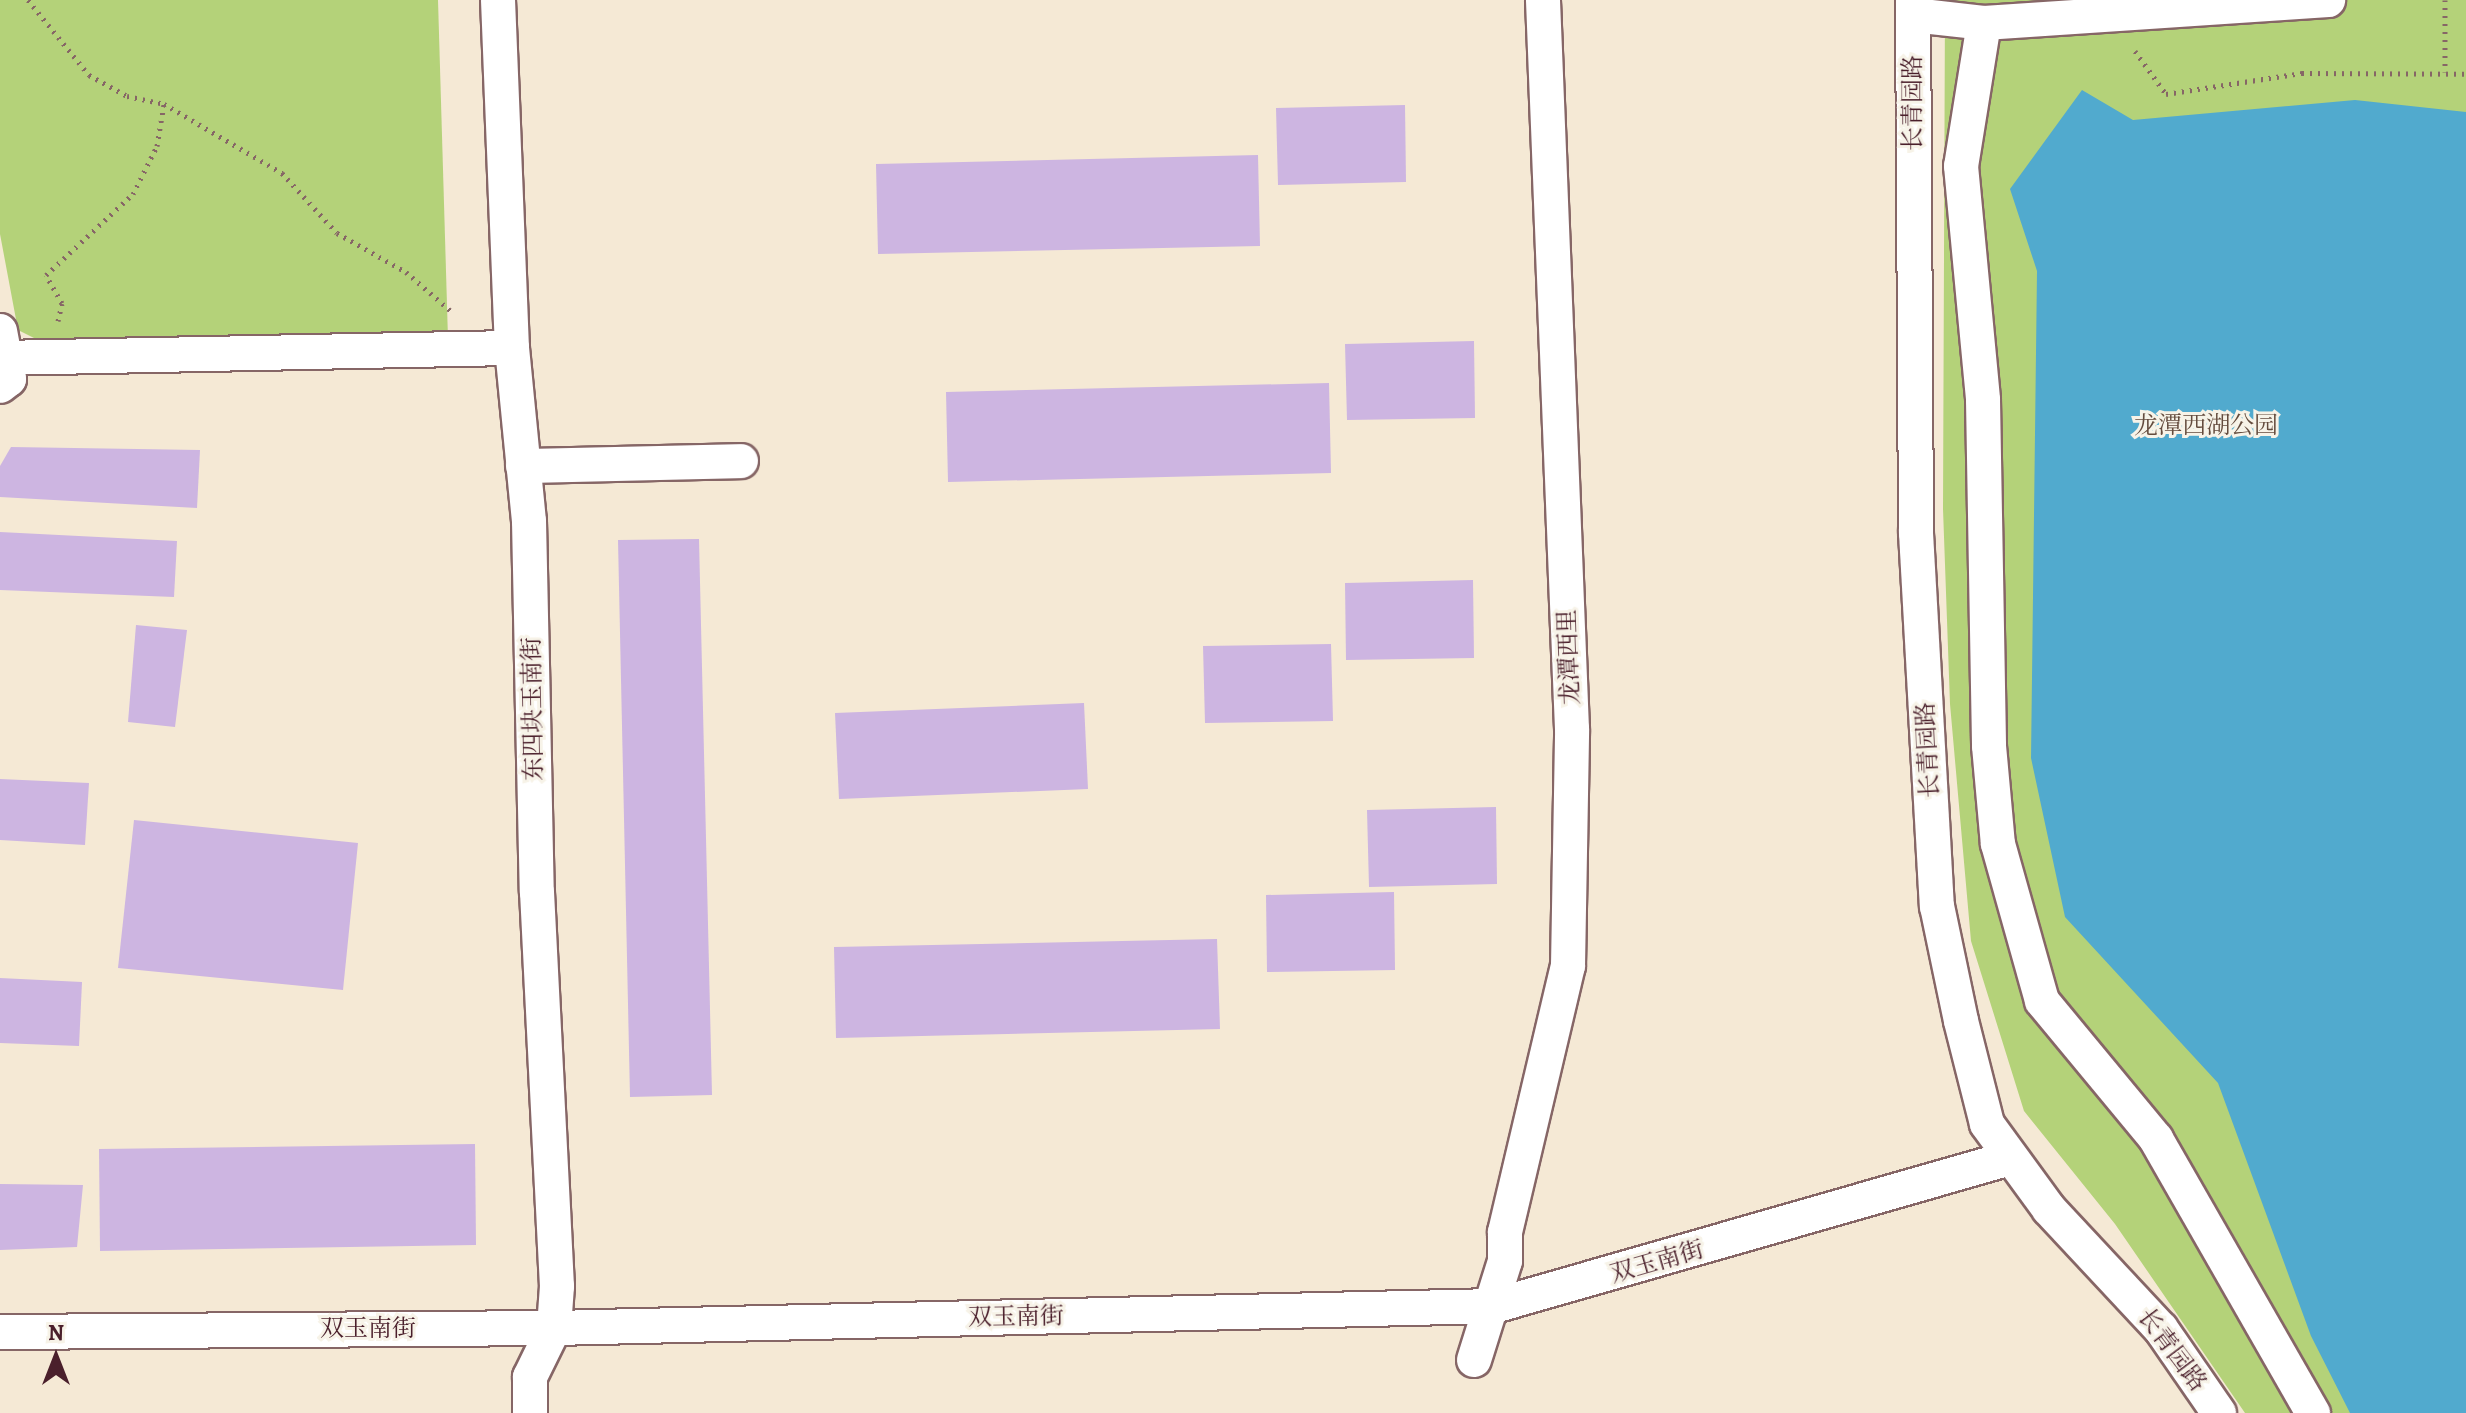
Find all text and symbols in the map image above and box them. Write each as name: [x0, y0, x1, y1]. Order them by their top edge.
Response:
street label: 长青园路: [1899, 55, 1927, 151]
park label: 龙潭西湖公园: [2134, 412, 2278, 440]
street label: 龙潭西里: [1553, 609, 1585, 705]
street label: 东四块玉南街: [517, 637, 549, 781]
street label: 长青园路: [1911, 701, 1945, 799]
street label: 双玉南街: [1607, 1235, 1707, 1289]
street label: 双玉南街: [968, 1302, 1064, 1332]
street label: 长青园路: [2132, 1303, 2212, 1397]
street label: 双玉南街: [320, 1315, 416, 1343]
north arrow: [16, 1317, 96, 1397]
text: N: [48, 1318, 64, 1348]

